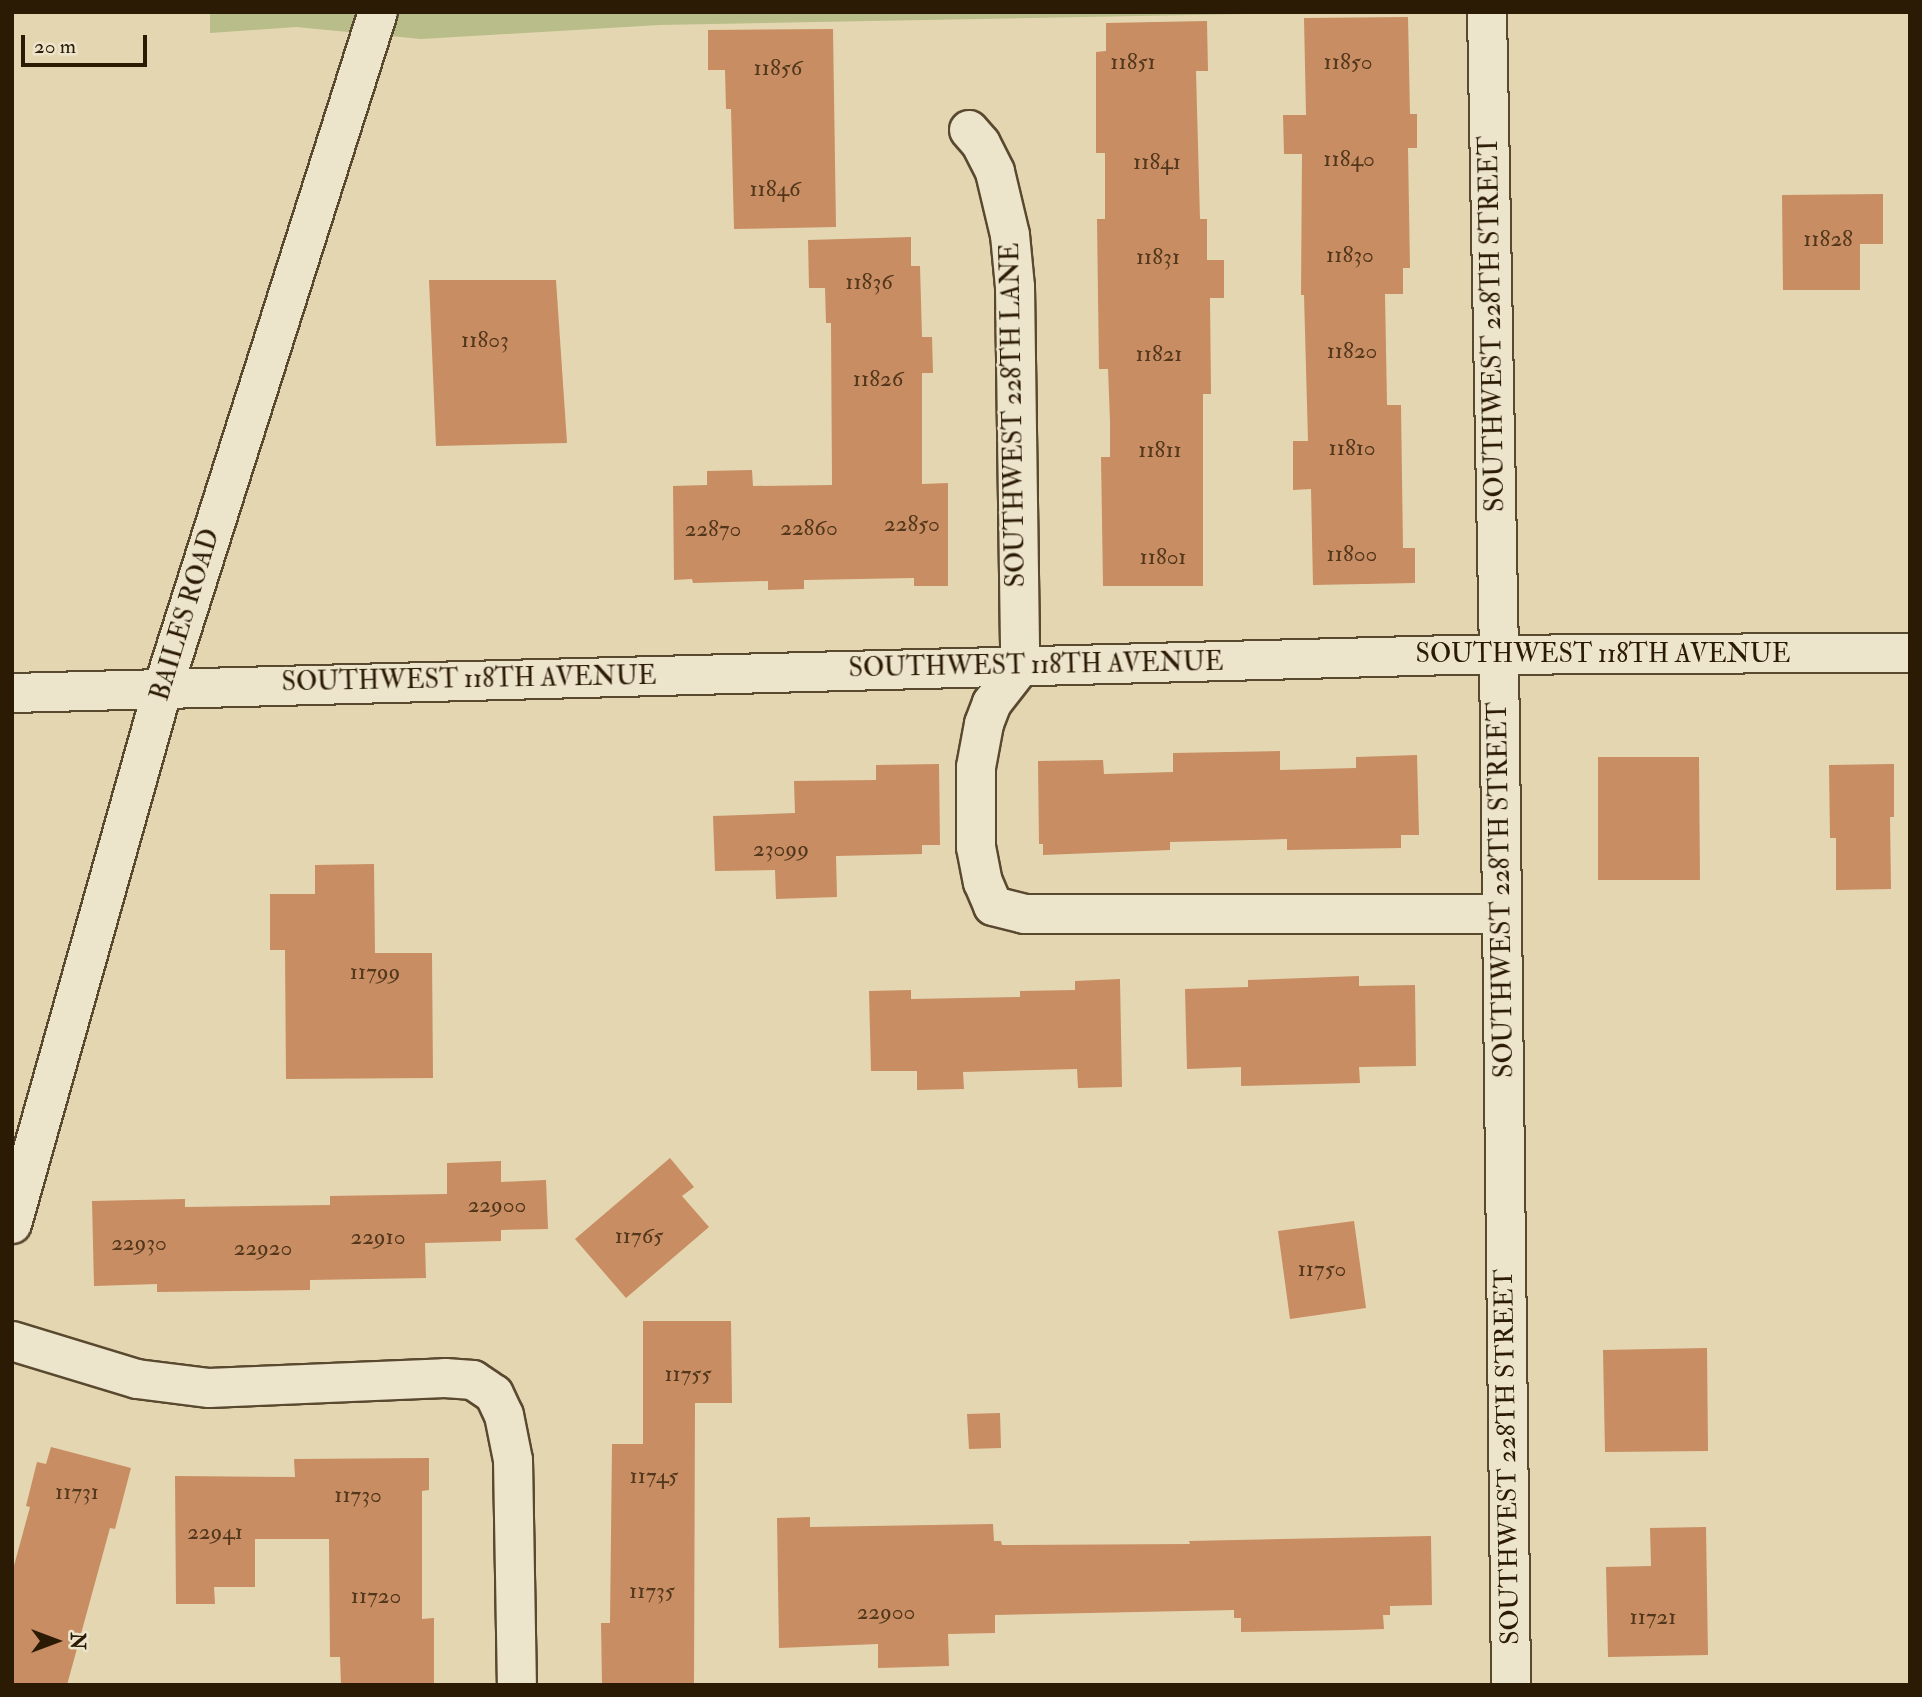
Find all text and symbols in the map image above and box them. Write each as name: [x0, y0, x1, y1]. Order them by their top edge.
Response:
scale bar: [24, 21, 150, 65]
text: 20 m: [34, 33, 76, 60]
house number: 11851: [1110, 48, 1156, 76]
house number: 11850: [1324, 48, 1372, 76]
house number: 11856: [754, 54, 802, 82]
street label: SOUTHWEST 228TH STREET: [1474, 136, 1512, 512]
house number: 11840: [1323, 145, 1375, 173]
house number: 11841: [1133, 148, 1181, 176]
house number: 11846: [749, 175, 801, 203]
house number: 11828: [1803, 225, 1853, 253]
house number: 11830: [1326, 241, 1374, 269]
street label: SOUTHWEST 228TH LANE: [995, 242, 1033, 588]
house number: 11831: [1136, 243, 1180, 271]
house number: 11836: [845, 268, 893, 296]
house number: 11803: [461, 326, 509, 354]
house number: 11820: [1327, 337, 1377, 365]
house number: 11821: [1135, 340, 1183, 368]
house number: 11826: [853, 365, 903, 393]
house number: 11810: [1328, 434, 1376, 462]
house number: 11811: [1138, 436, 1182, 464]
house number: 22850: [884, 510, 940, 538]
house number: 22860: [780, 514, 838, 542]
house number: 22870: [685, 515, 741, 543]
street label: BAILES ROAD: [145, 525, 227, 705]
house number: 11800: [1327, 540, 1377, 568]
house number: 11801: [1139, 543, 1187, 571]
street label: SOUTHWEST 118TH AVENUE: [1416, 639, 1790, 671]
street label: SOUTHWEST 118TH AVENUE: [848, 647, 1224, 685]
street label: SOUTHWEST 118TH AVENUE: [281, 661, 657, 699]
street label: SOUTHWEST 228TH STREET: [1483, 702, 1521, 1078]
house number: 23099: [753, 835, 809, 863]
house number: 11799: [350, 958, 400, 986]
house number: 22900: [468, 1191, 526, 1219]
house number: 11765: [615, 1222, 663, 1250]
house number: 22910: [351, 1223, 405, 1251]
house number: 22930: [111, 1229, 167, 1257]
house number: 22920: [234, 1234, 292, 1262]
house number: 11750: [1298, 1255, 1346, 1283]
street label: SOUTHWEST 228TH STREET: [1489, 1269, 1527, 1645]
house number: 11755: [664, 1360, 712, 1388]
house number: 11745: [630, 1462, 678, 1490]
house number: 11731: [55, 1478, 99, 1506]
house number: 11730: [334, 1481, 382, 1509]
house number: 22941: [187, 1518, 243, 1546]
house number: 11735: [629, 1577, 675, 1605]
house number: 11720: [351, 1582, 401, 1610]
house number: 22900: [857, 1598, 915, 1626]
house number: 11721: [1630, 1603, 1676, 1631]
north arrow: [21, 1606, 91, 1676]
text: N: [65, 1632, 89, 1650]

